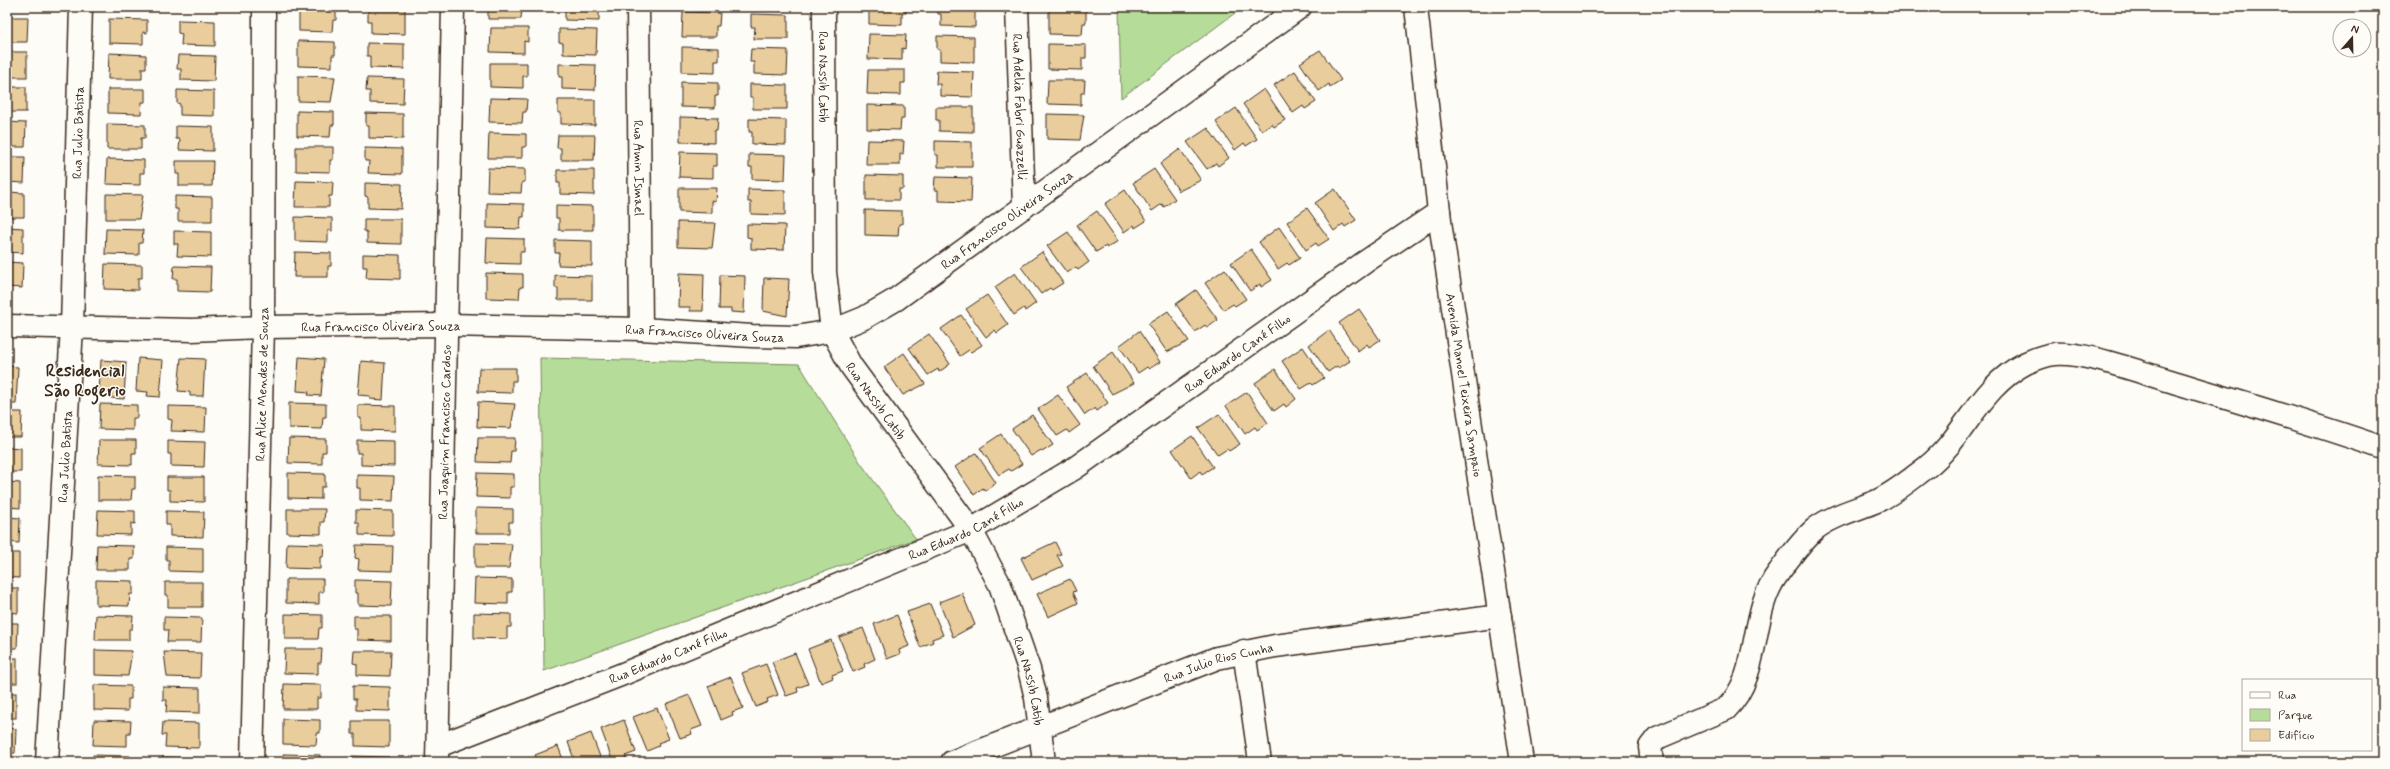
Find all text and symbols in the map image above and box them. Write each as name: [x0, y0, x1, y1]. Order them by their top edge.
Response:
north arrow: [2332, 18, 2372, 58]
text: N: [2349, 22, 2361, 37]
street label: Rua Nassib Catib: [814, 31, 831, 123]
street label: Rua Adelia Fabri Guazzelli: [1008, 33, 1030, 181]
street label: Rua Julio Batista: [69, 86, 89, 179]
street label: Rua Amin Ismael: [629, 120, 647, 216]
street label: Rua Francisco Oliveira Souza: [938, 167, 1077, 274]
street label: Avenida Manoel Teixeira Sampaio: [1441, 292, 1486, 478]
street label: Rua Alice Mendes de Souza: [253, 307, 273, 462]
street label: Rua Eduardo Cané Filho: [1182, 310, 1295, 398]
street label: Rua Francisco Oliveira Souza: [301, 318, 461, 337]
street label: Rua Francisco Oliveira Souza: [625, 322, 785, 347]
street label: Rua Joaquim Francisco Cardoso: [435, 344, 456, 520]
street label: Rua Nassib Catib: [841, 359, 909, 443]
district label: Residencial São Rogerio: [44, 360, 126, 405]
street label: Rua Julio Batista: [55, 410, 77, 503]
street label: Rua Eduardo Cané Filho: [906, 494, 1027, 565]
street label: Rua Eduardo Cané Filho: [607, 625, 730, 689]
street label: Rua Nassib Catib: [1008, 634, 1046, 726]
street label: Rua Julio Rios Cunha: [1162, 640, 1275, 688]
legend: [2242, 679, 2372, 751]
text: Rua: [2278, 688, 2296, 704]
text: Parque: [2278, 708, 2313, 724]
text: Edifício: [2278, 728, 2314, 744]

